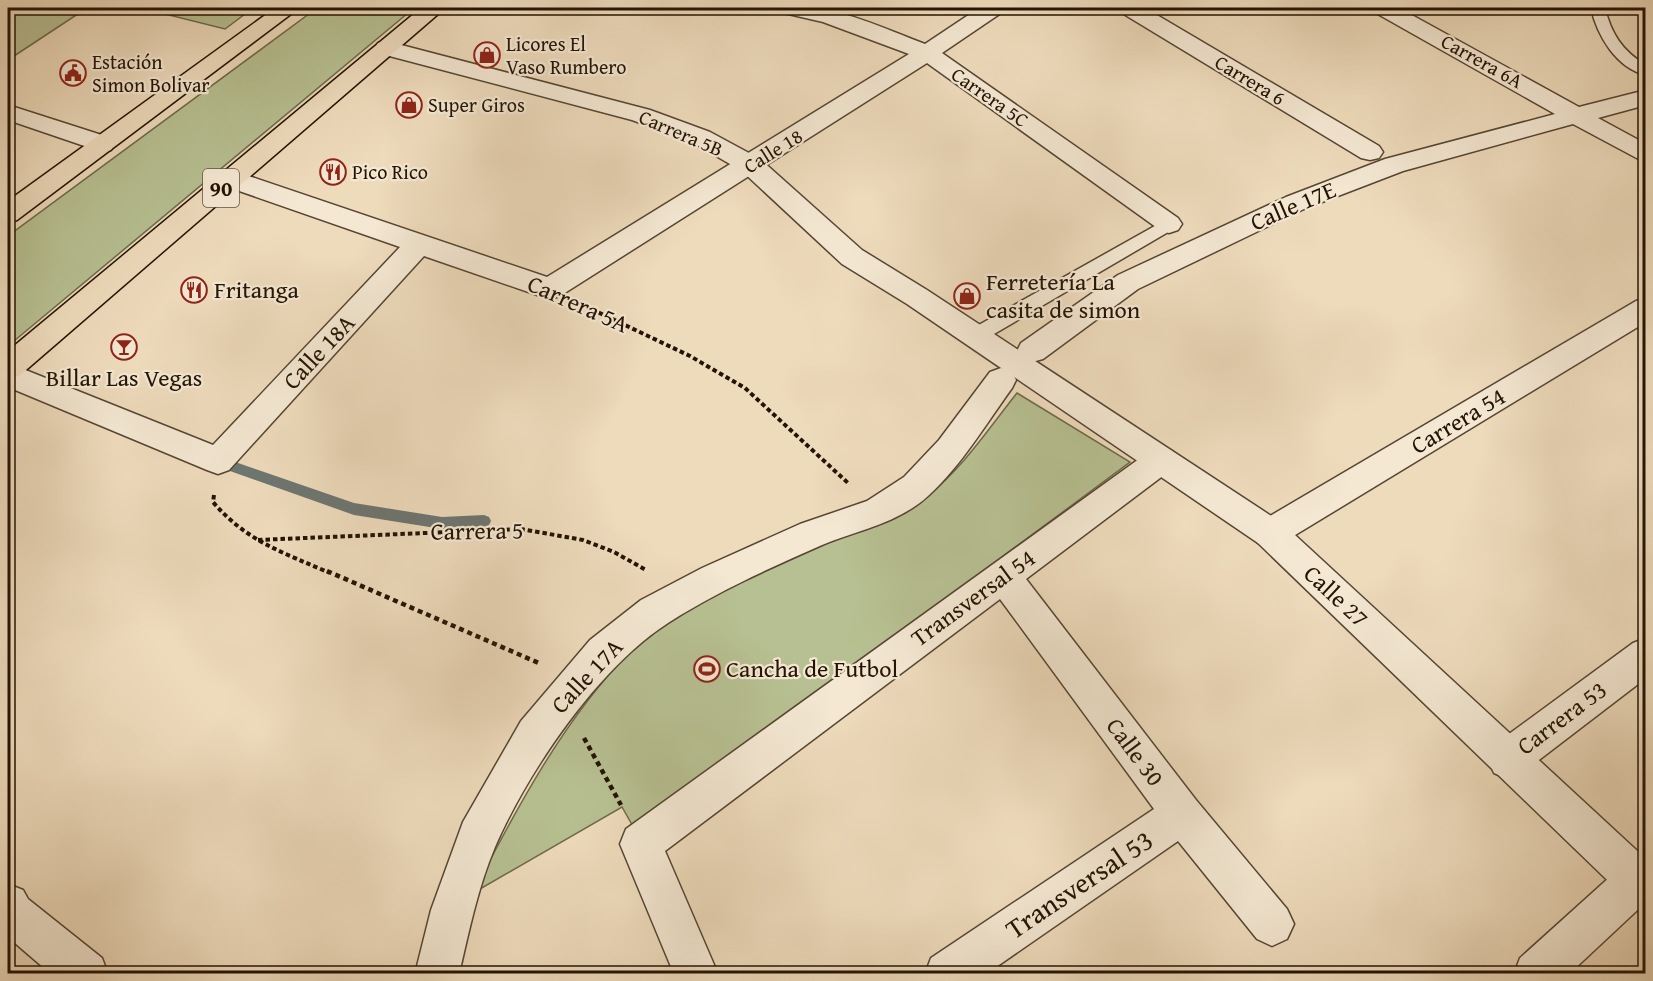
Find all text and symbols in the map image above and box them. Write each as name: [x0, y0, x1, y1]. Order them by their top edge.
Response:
street label: Carrera 6A: [1436, 26, 1528, 95]
place label: Licores El Vaso Rumbero: [506, 29, 626, 81]
shop icon: Licores El Vaso Rumbero: [472, 40, 502, 70]
place label: Estación Simon Bolivar: [92, 47, 210, 99]
street label: Carrera 6: [1210, 47, 1291, 112]
public building icon: Estación Simon Bolivar: [58, 58, 88, 88]
street label: Carrera 5C: [946, 59, 1035, 134]
shop icon: Super Giros: [394, 90, 424, 120]
place label: Super Giros: [428, 90, 525, 119]
street label: Carrera 5B: [635, 102, 728, 163]
street label: Calle 18: [738, 121, 808, 180]
restaurant icon: Pico Rico: [318, 157, 348, 187]
place label: Pico Rico: [352, 157, 428, 186]
road number: 90: [203, 169, 239, 207]
street label: Calle 17E: [1245, 172, 1341, 239]
place label: Ferretería La casita de simon: [986, 264, 1141, 327]
street label: Carrera 5A: [522, 266, 635, 342]
place label: Fritanga: [214, 272, 300, 307]
restaurant icon: Fritanga: [179, 275, 209, 305]
shop icon: Ferretería La casita de simon: [952, 281, 982, 311]
street label: Calle 18A: [274, 306, 363, 397]
bar icon: Billar Las Vegas: [109, 332, 139, 362]
place label: Billar Las Vegas: [46, 360, 202, 395]
street label: Carrera 54: [1404, 379, 1512, 462]
street label: Carrera 5: [430, 512, 524, 549]
street label: Transversal 54: [903, 541, 1042, 655]
street label: Calle 27: [1296, 556, 1377, 635]
street label: Calle 17A: [542, 630, 631, 721]
place label: Cancha de Futbol: [726, 651, 898, 686]
sports icon: Cancha de Futbol: [692, 654, 722, 684]
street label: Carrera 53: [1509, 672, 1614, 763]
street label: Calle 30: [1098, 710, 1173, 793]
street label: Transversal 53: [997, 819, 1161, 948]

